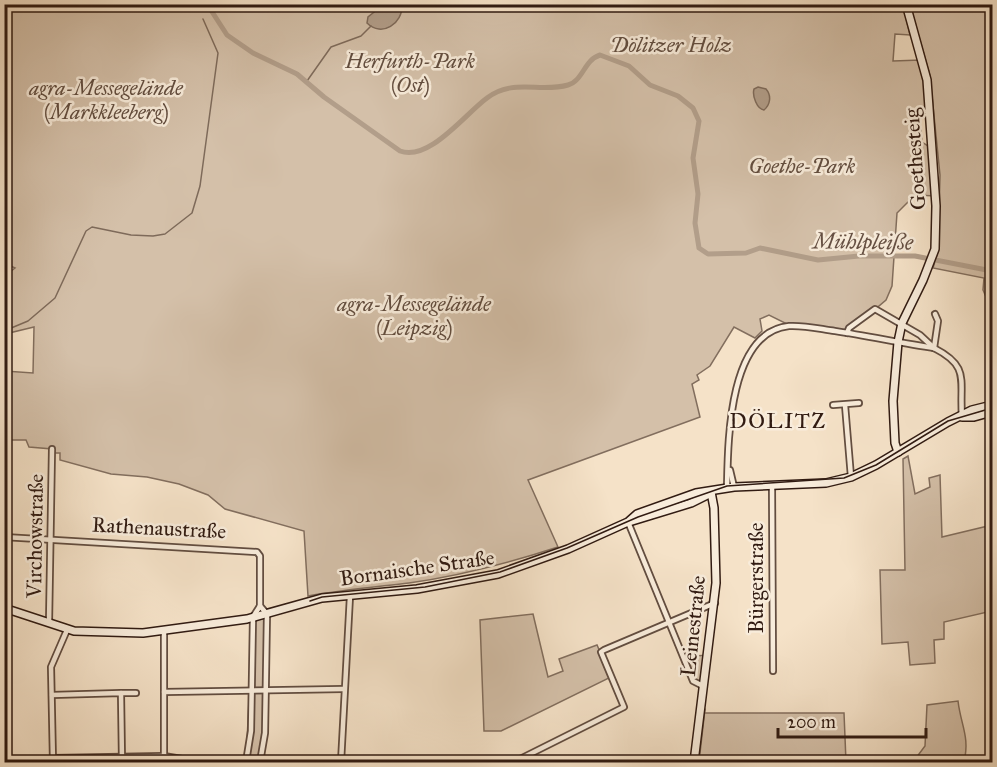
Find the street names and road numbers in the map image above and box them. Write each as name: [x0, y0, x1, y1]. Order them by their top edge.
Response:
street label: Goethesteig: [898, 107, 932, 211]
street label: Virchowstraße: [21, 473, 49, 599]
street label: Rathenaustraße: [91, 512, 227, 545]
street label: Bürgerstraße: [743, 522, 769, 633]
street label: Bornaische Straße: [338, 544, 496, 592]
street label: Leinestraße: [675, 574, 711, 678]

